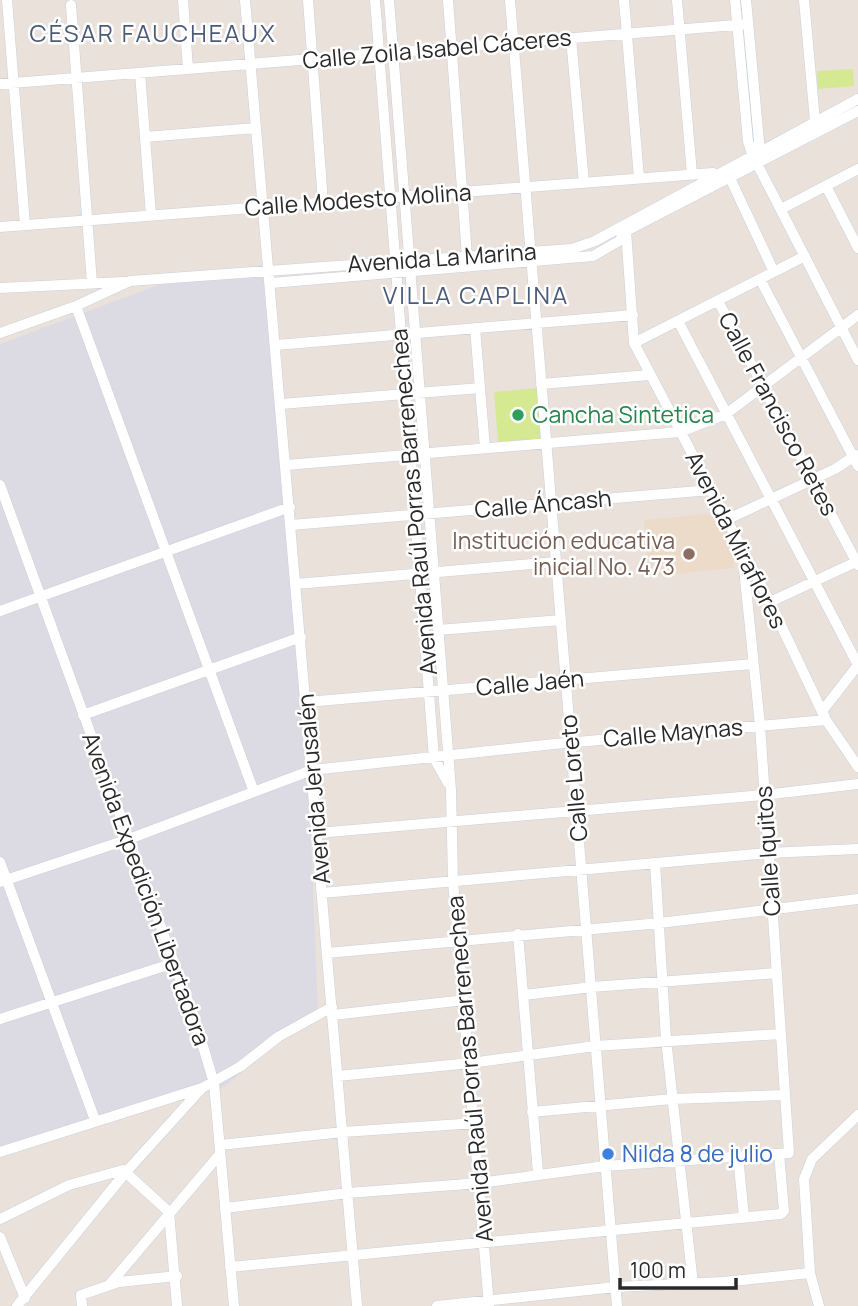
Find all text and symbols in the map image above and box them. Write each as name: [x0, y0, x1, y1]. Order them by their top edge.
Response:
district label: CÉSAR FAUCHEAUX: [30, 16, 276, 49]
street label: Calle Zoila Isabel Cáceres: [301, 20, 573, 76]
street label: Calle Modesto Molina: [244, 175, 472, 223]
street label: Avenida La Marina: [346, 234, 537, 280]
district label: VILLA CAPLINA: [383, 278, 569, 311]
street label: Calle Francisco Retes: [712, 306, 846, 521]
street label: Avenida Raúl Porras Barrenechea: [382, 328, 444, 677]
place label: Cancha Sintetica: [532, 398, 714, 430]
marker: Cancha Sintetica: [510, 407, 526, 423]
street label: Avenida Miraflores: [678, 445, 795, 634]
street label: Calle Áncash: [473, 481, 613, 525]
place label: Institución educativa inicial No. 473: [452, 524, 675, 582]
marker: Institución educativa inicial No. 473: [681, 546, 697, 562]
street label: Calle Jaén: [475, 661, 585, 703]
street label: Avenida Jerusalén: [289, 693, 337, 886]
street label: Calle Maynas: [602, 710, 744, 754]
street label: Calle Loreto: [552, 713, 594, 843]
street label: Avenida Expedición Libertadora: [75, 728, 219, 1050]
street label: Calle Iquitos: [746, 785, 788, 917]
street label: Avenida Raúl Porras Barrenechea: [438, 895, 500, 1244]
place label: Nilda 8 de julio: [622, 1137, 773, 1169]
marker: Nilda 8 de julio: [600, 1146, 616, 1162]
scale bar: [620, 1246, 736, 1290]
text: 100 m: [630, 1256, 686, 1284]

